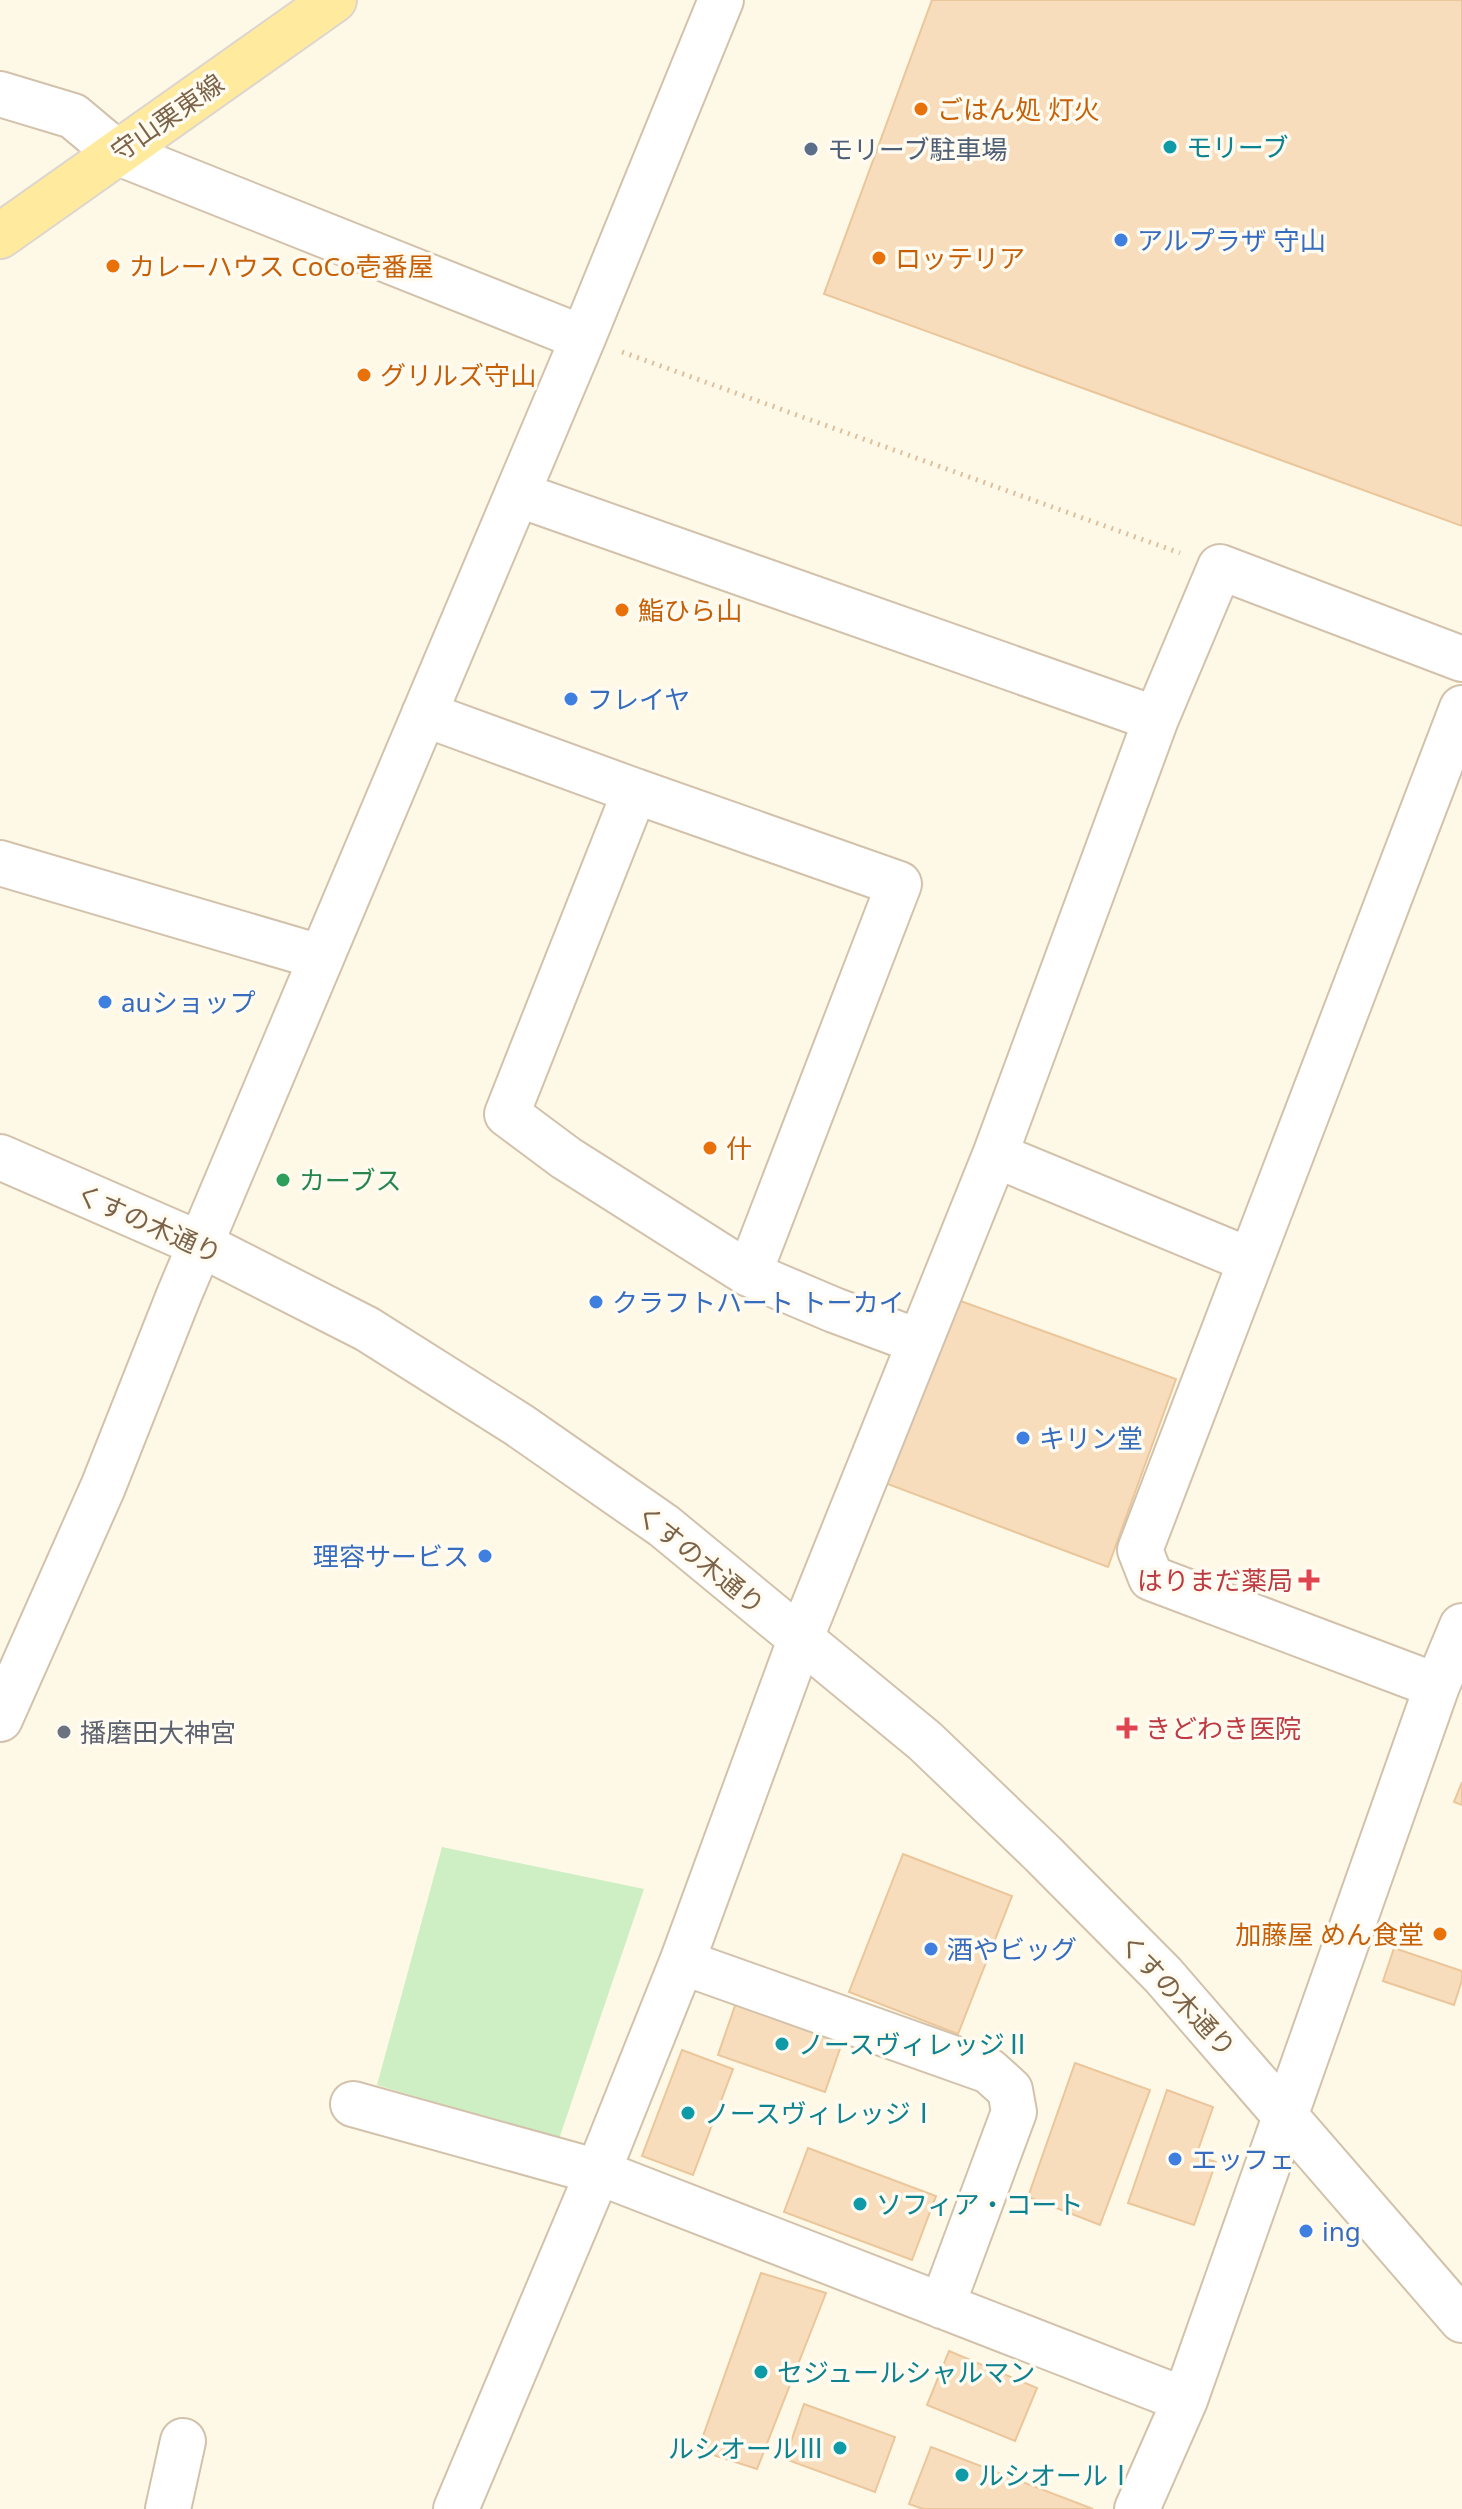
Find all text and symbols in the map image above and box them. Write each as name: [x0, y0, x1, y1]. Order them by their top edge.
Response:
street label: 守山栗東線: [103, 65, 231, 169]
place label: ごはん処 灯火: [937, 91, 1100, 127]
marker: ごはん処 灯火: [912, 100, 930, 118]
place label: モリーブ: [1186, 129, 1288, 165]
place label: モリーブ駐車場: [827, 131, 1007, 167]
marker: モリーブ: [1161, 138, 1179, 156]
marker: モリーブ駐車場: [802, 140, 820, 158]
place label: アルプラザ 守山: [1137, 222, 1326, 258]
marker: アルプラザ 守山: [1112, 231, 1130, 249]
place label: ロッテリア: [895, 240, 1025, 276]
place label: カレーハウス CoCo壱番屋: [129, 248, 434, 284]
marker: ロッテリア: [870, 249, 888, 267]
marker: カレーハウス CoCo壱番屋: [104, 257, 122, 275]
place label: グリルズ守山: [380, 357, 536, 393]
marker: グリルズ守山: [355, 366, 373, 384]
place label: 鮨ひら山: [638, 592, 742, 628]
marker: 鮨ひら山: [613, 601, 631, 619]
place label: フレイヤ: [587, 681, 690, 717]
marker: フレイヤ: [562, 690, 580, 708]
place label: auショップ: [121, 984, 256, 1020]
marker: auショップ: [96, 993, 114, 1011]
place label: 什: [726, 1130, 752, 1166]
marker: 什: [701, 1139, 719, 1157]
place label: カーブス: [299, 1162, 401, 1198]
marker: カーブス: [274, 1171, 292, 1189]
street label: くすの木通り: [70, 1175, 228, 1271]
place label: クラフトハート トーカイ: [612, 1284, 905, 1320]
marker: クラフトハート トーカイ: [587, 1293, 605, 1311]
place label: キリン堂: [1039, 1420, 1143, 1456]
marker: キリン堂: [1014, 1429, 1032, 1447]
street label: くすの木通り: [629, 1496, 773, 1622]
place label: 理容サービス: [313, 1538, 469, 1574]
marker: 理容サービス: [476, 1547, 494, 1565]
place label: はりまだ薬局: [1137, 1562, 1293, 1598]
marker: はりまだ薬局: [1300, 1571, 1318, 1589]
place label: きどわき医院: [1145, 1710, 1301, 1746]
place label: 播磨田大神宮: [80, 1714, 236, 1750]
marker: きどわき医院: [1116, 1717, 1138, 1739]
marker: 播磨田大神宮: [55, 1723, 73, 1741]
place label: 加藤屋 めん食堂: [1235, 1916, 1424, 1952]
marker: 加藤屋 めん食堂: [1431, 1925, 1449, 1943]
street label: くすの木通り: [1112, 1926, 1244, 2064]
place label: 酒やビッグ: [947, 1931, 1077, 1967]
marker: 酒やビッグ: [922, 1940, 940, 1958]
place label: ノースヴィレッジⅡ: [798, 2026, 1031, 2062]
marker: ノースヴィレッジⅡ: [773, 2035, 791, 2053]
place label: ノースヴィレッジⅠ: [704, 2095, 937, 2131]
marker: ノースヴィレッジⅠ: [679, 2104, 697, 2122]
place label: エッフェ: [1191, 2141, 1295, 2177]
marker: エッフェ: [1166, 2150, 1184, 2168]
place label: ソフィア・コート: [876, 2186, 1083, 2222]
marker: ソフィア・コート: [851, 2195, 869, 2213]
place label: ing: [1322, 2213, 1361, 2249]
marker: ing: [1297, 2222, 1315, 2240]
place label: セジュールシャルマン: [777, 2354, 1035, 2390]
marker: セジュールシャルマン: [752, 2363, 770, 2381]
place label: ルシオールⅢ: [668, 2430, 824, 2466]
marker: ルシオールⅢ: [831, 2439, 849, 2457]
place label: ルシオールⅠ: [978, 2457, 1134, 2493]
marker: ルシオールⅠ: [953, 2466, 971, 2484]

